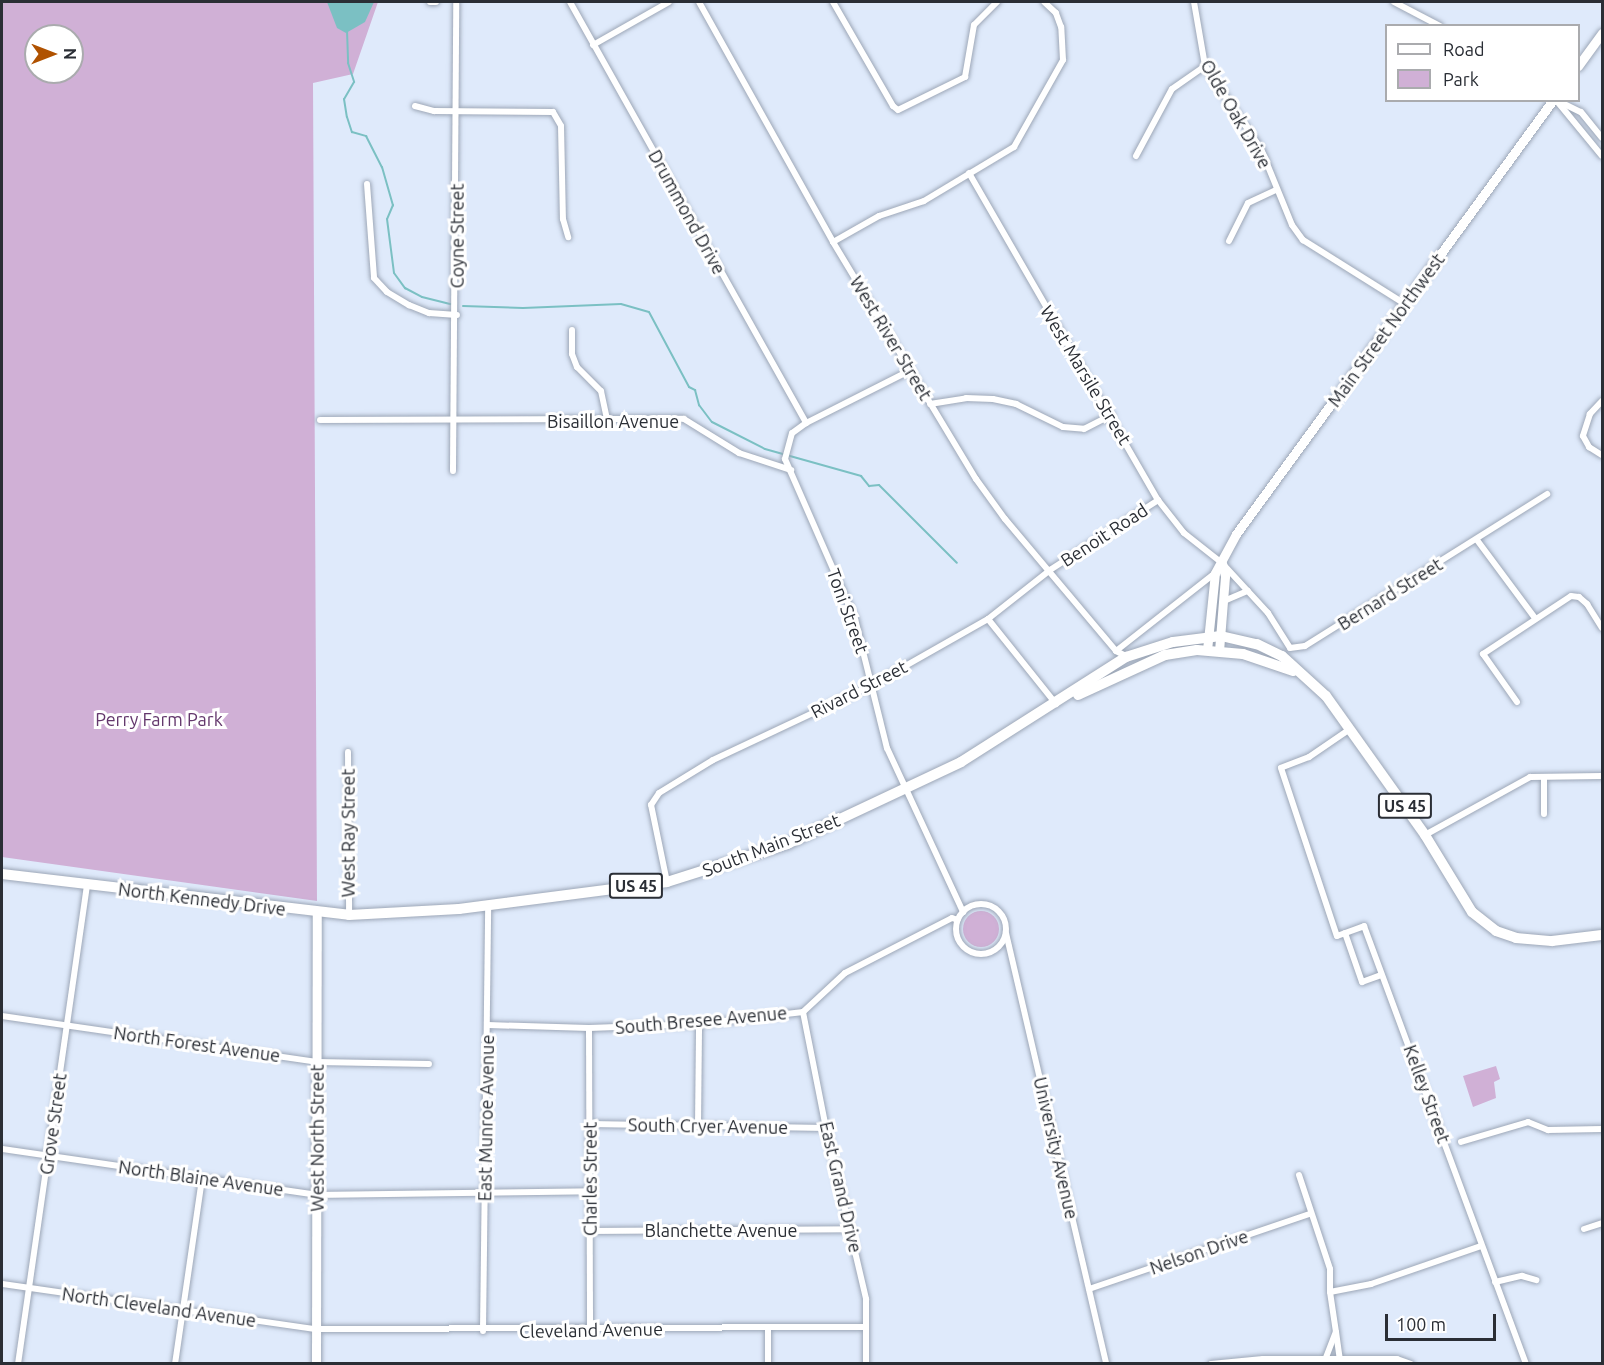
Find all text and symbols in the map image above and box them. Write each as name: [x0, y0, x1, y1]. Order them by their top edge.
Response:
north arrow: [24, 24, 84, 84]
legend: [1385, 24, 1580, 102]
text: Road: [1443, 39, 1485, 59]
text: N: [61, 48, 79, 60]
street label: Olde Oak Drive: [1196, 56, 1276, 172]
text: Park: [1443, 69, 1479, 89]
street label: Drummond Drive: [644, 146, 730, 278]
street label: Coyne Street: [446, 184, 468, 288]
street label: Main Street Northwest: [1323, 249, 1449, 411]
street label: West River Street: [845, 272, 937, 404]
street label: West Marsile Street: [1036, 302, 1136, 448]
street label: Bisaillon Avenue: [547, 410, 679, 432]
street label: Benoit Road: [1057, 499, 1151, 571]
street label: Bernard Street: [1334, 553, 1446, 635]
street label: Toni Street: [823, 566, 873, 656]
street label: Rivard Street: [807, 655, 911, 723]
park label: Perry Farm Park: [95, 708, 223, 730]
street label: West Ray Street: [337, 769, 359, 897]
road number: US 45: [1376, 793, 1434, 819]
street label: South Main Street: [699, 809, 843, 881]
road number: US 45: [608, 873, 664, 899]
street label: North Kennedy Drive: [117, 878, 287, 920]
street label: South Bresee Avenue: [614, 1002, 788, 1038]
street label: North Forest Avenue: [112, 1022, 282, 1066]
street label: East Munroe Avenue: [474, 1035, 498, 1201]
street label: Kelley Street: [1399, 1042, 1455, 1146]
street label: West North Street: [306, 1064, 328, 1212]
street label: Grove Street: [35, 1072, 71, 1176]
street label: University Avenue: [1029, 1075, 1083, 1221]
street label: South Cryer Avenue: [628, 1114, 788, 1138]
street label: East Grand Drive: [815, 1119, 867, 1255]
street label: Charles Street: [579, 1122, 601, 1236]
street label: North Blaine Avenue: [117, 1156, 285, 1200]
street label: Blanchette Avenue: [644, 1219, 798, 1241]
street label: Nelson Drive: [1147, 1225, 1251, 1279]
street label: North Cleveland Avenue: [61, 1283, 257, 1331]
scale bar: [1388, 1302, 1499, 1340]
text: 100 m: [1396, 1314, 1446, 1334]
street label: Cleveland Avenue: [519, 1318, 663, 1342]

